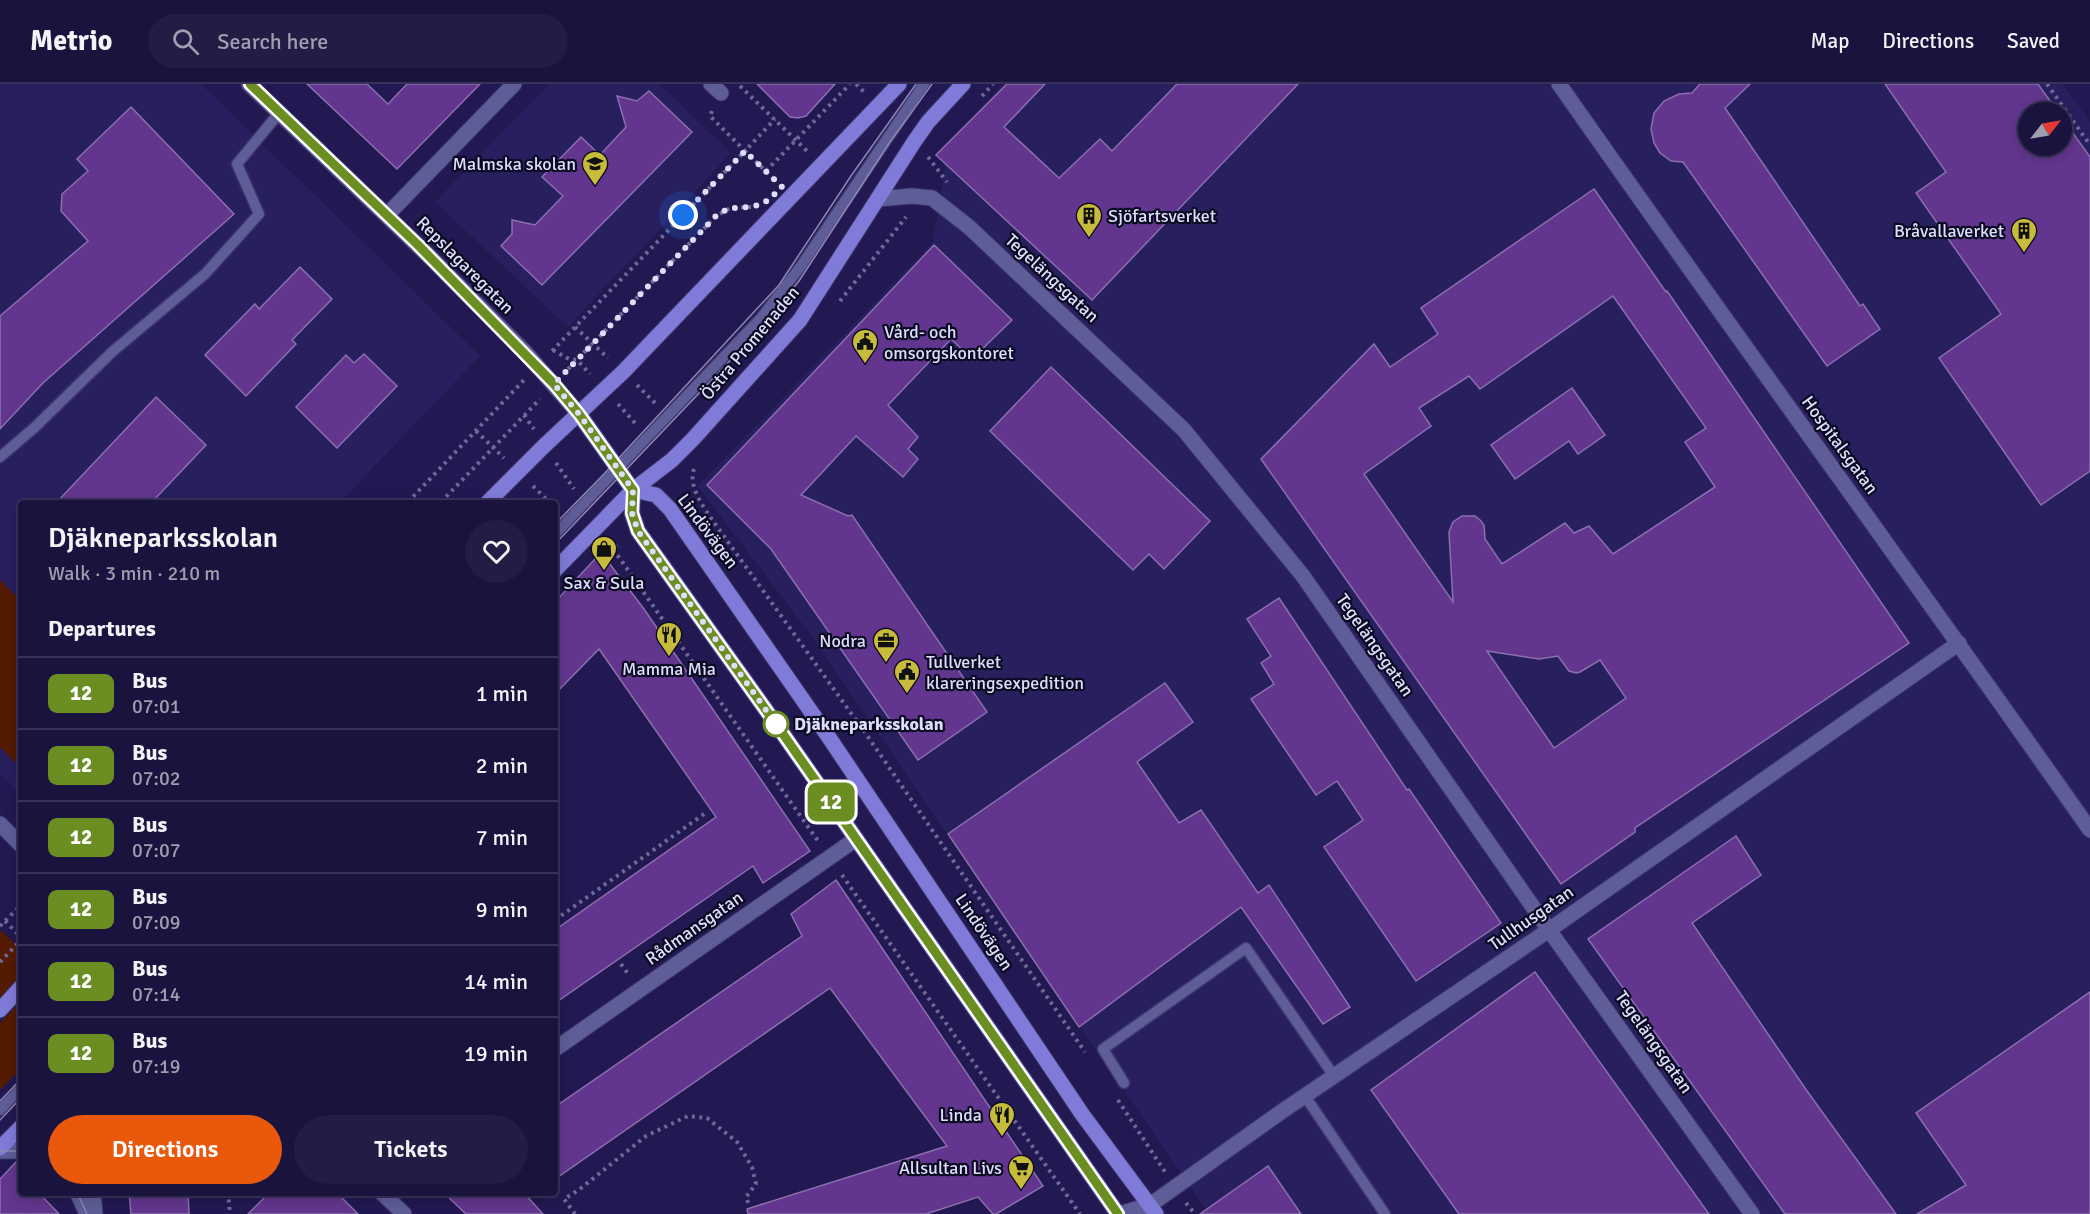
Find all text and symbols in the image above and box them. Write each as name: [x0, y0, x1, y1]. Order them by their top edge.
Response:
search box: [148, 14, 568, 68]
text: Metrio: [30, 24, 112, 58]
icon: search: [169, 25, 202, 58]
text: Search here: [217, 28, 328, 55]
text: Map: [1811, 28, 1849, 54]
text: Directions: [1882, 28, 1974, 54]
text: Saved: [2007, 28, 2060, 54]
north arrow: [2018, 102, 2072, 156]
map controls: [2018, 102, 2072, 156]
school or university icon: Malmska skolan: [580, 149, 610, 187]
place label: Malmska skolan: [453, 153, 576, 175]
your location: [668, 200, 698, 230]
building icon: Sjöfartsverket: [1074, 201, 1104, 239]
place label: Sjöfartsverket: [1108, 205, 1216, 227]
street label: Repslagaregatan: [412, 212, 518, 318]
building icon: Bråvallaverket: [2009, 216, 2039, 254]
place label: Bråvallaverket: [1894, 220, 2004, 242]
street label: Tegelängsgatan: [1001, 229, 1103, 327]
street label: Östra Promenaden: [696, 282, 804, 404]
place label: Vård- och omsorgskontoret: [884, 321, 1014, 364]
public building icon: Vård- och omsorgskontoret: [850, 327, 880, 365]
street label: Hospitalsgatan: [1797, 392, 1883, 498]
street label: Lindövägen: [673, 489, 743, 573]
button: heart: [465, 520, 528, 583]
text: Djäkneparksskolan: [48, 521, 278, 555]
shop icon: Sax & Sula: [589, 534, 619, 572]
text: Walk · 3 min · 210 m: [48, 561, 220, 586]
place label: Sax & Sula: [564, 572, 644, 594]
street label: Tegelängsgatan: [1332, 589, 1418, 701]
text: Departures: [48, 615, 156, 642]
restaurant icon: Mamma Mia: [654, 620, 684, 658]
office icon: Nodra: [871, 626, 901, 664]
place label: Nodra: [819, 630, 866, 652]
place label: Tullverket klareringsexpedition: [926, 651, 1084, 694]
public building icon: Tullverket klareringsexpedition: [892, 657, 922, 695]
place label: Mamma Mia: [622, 658, 716, 680]
text: Bus: [132, 667, 167, 694]
text: 12: [70, 680, 92, 706]
text: 1 min: [476, 680, 528, 707]
text: 07:01: [132, 694, 181, 719]
marker: Djäkneparksskolan: [763, 711, 789, 737]
place label: Djäkneparksskolan: [794, 713, 944, 735]
text: Bus: [132, 739, 167, 766]
text: 12: [70, 752, 92, 778]
text: 2 min: [476, 752, 528, 779]
text: 07:02: [132, 766, 181, 791]
line badge: 12: [804, 782, 858, 822]
text: 12: [820, 789, 842, 815]
text: Bus: [132, 811, 167, 838]
text: 12: [70, 824, 92, 850]
text: 7 min: [476, 824, 528, 851]
text: 07:07: [132, 838, 181, 863]
street label: Tullhusgatan: [1484, 881, 1578, 955]
text: Bus: [132, 883, 167, 910]
street label: Rådmansgatan: [641, 886, 747, 970]
street label: Lindövägen: [950, 889, 1018, 975]
text: 12: [70, 896, 92, 922]
text: 9 min: [476, 896, 528, 923]
text: 07:09: [132, 910, 181, 935]
text: Bus: [132, 955, 167, 982]
text: 12: [70, 968, 92, 994]
text: 14 min: [464, 968, 528, 995]
text: 07:14: [132, 982, 181, 1007]
street label: Tegelängsgatan: [1611, 986, 1697, 1098]
text: Bus: [132, 1027, 167, 1054]
text: 12: [70, 1040, 92, 1066]
text: 19 min: [464, 1040, 528, 1067]
text: 07:19: [132, 1054, 181, 1079]
restaurant icon: Linda: [987, 1100, 1017, 1138]
place label: Linda: [940, 1104, 982, 1126]
button: Directions: [48, 1115, 282, 1184]
button: Tickets: [294, 1115, 528, 1184]
supermarket icon: Allsultan Livs: [1006, 1153, 1036, 1191]
place label: Allsultan Livs: [899, 1157, 1002, 1179]

